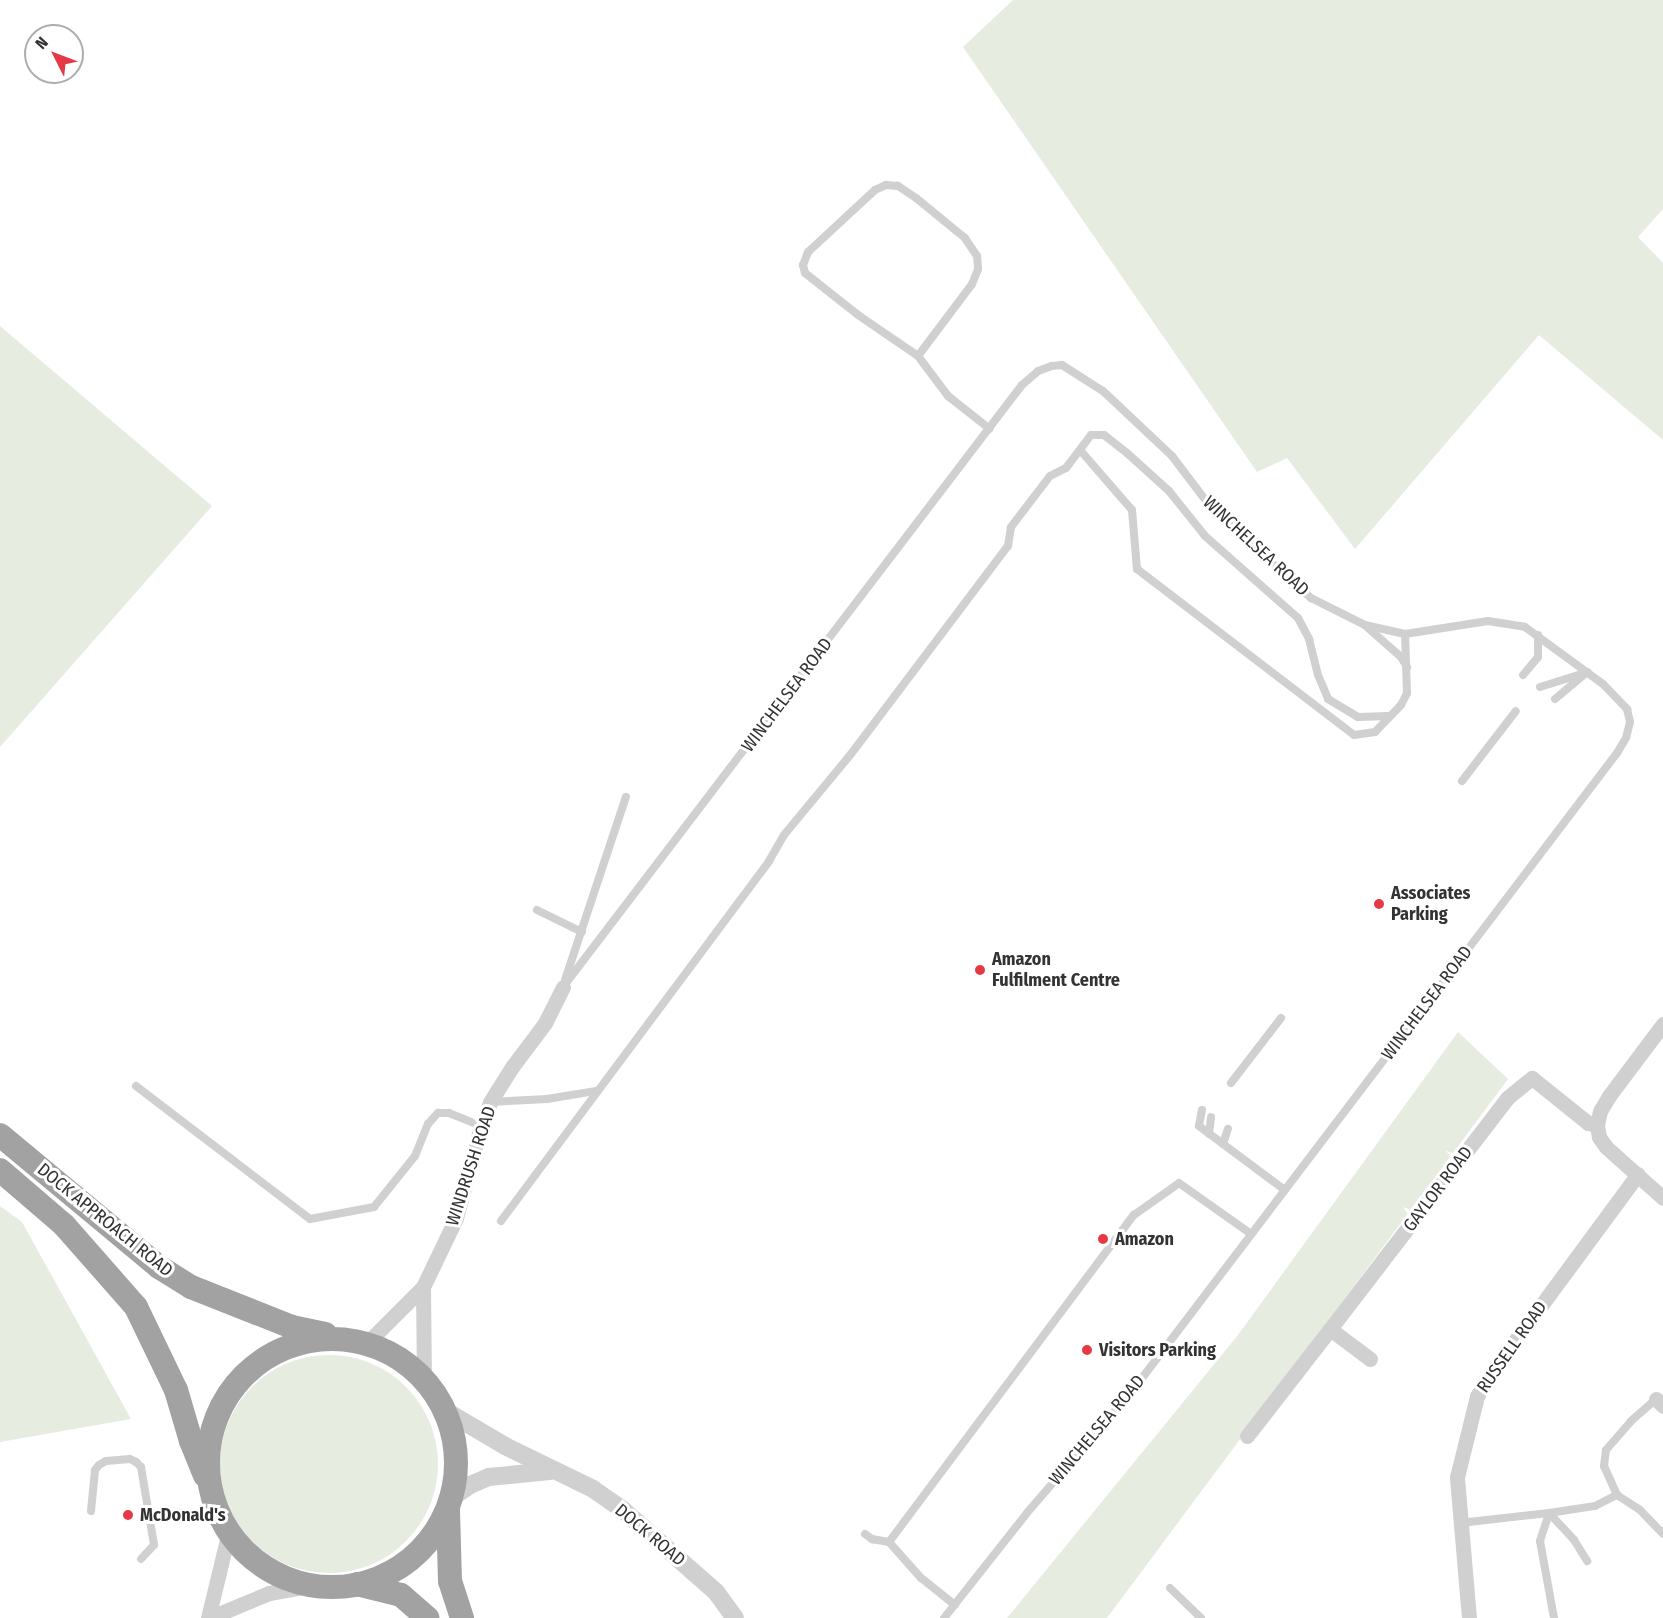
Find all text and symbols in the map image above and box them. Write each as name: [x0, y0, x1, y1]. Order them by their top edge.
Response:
north arrow: [24, 24, 84, 84]
text: N: [31, 33, 52, 53]
street label: WINCHELSEA ROAD: [1199, 491, 1313, 601]
street label: WINCHELSEA ROAD: [737, 634, 837, 756]
place label: Associates Parking: [1391, 883, 1471, 926]
marker: Associates Parking: [1372, 897, 1386, 911]
street label: WINCHELSEA ROAD: [1377, 942, 1477, 1064]
place label: Amazon Fulfilment Centre: [992, 949, 1120, 992]
marker: Amazon Fulfilment Centre: [973, 963, 987, 977]
street label: WINDRUSH ROAD: [441, 1103, 501, 1229]
street label: GAYLOR ROAD: [1399, 1142, 1477, 1236]
street label: DOCK APPROACH ROAD: [33, 1159, 177, 1281]
place label: Amazon: [1115, 1228, 1174, 1250]
marker: Amazon: [1096, 1232, 1110, 1246]
street label: RUSSELL ROAD: [1472, 1297, 1552, 1397]
place label: Visitors Parking: [1099, 1339, 1216, 1361]
marker: Visitors Parking: [1080, 1343, 1094, 1357]
street label: WINCHELSEA ROAD: [1045, 1371, 1149, 1489]
street label: DOCK ROAD: [610, 1499, 690, 1571]
place label: McDonald's: [140, 1504, 226, 1526]
marker: McDonald's: [121, 1508, 135, 1522]

